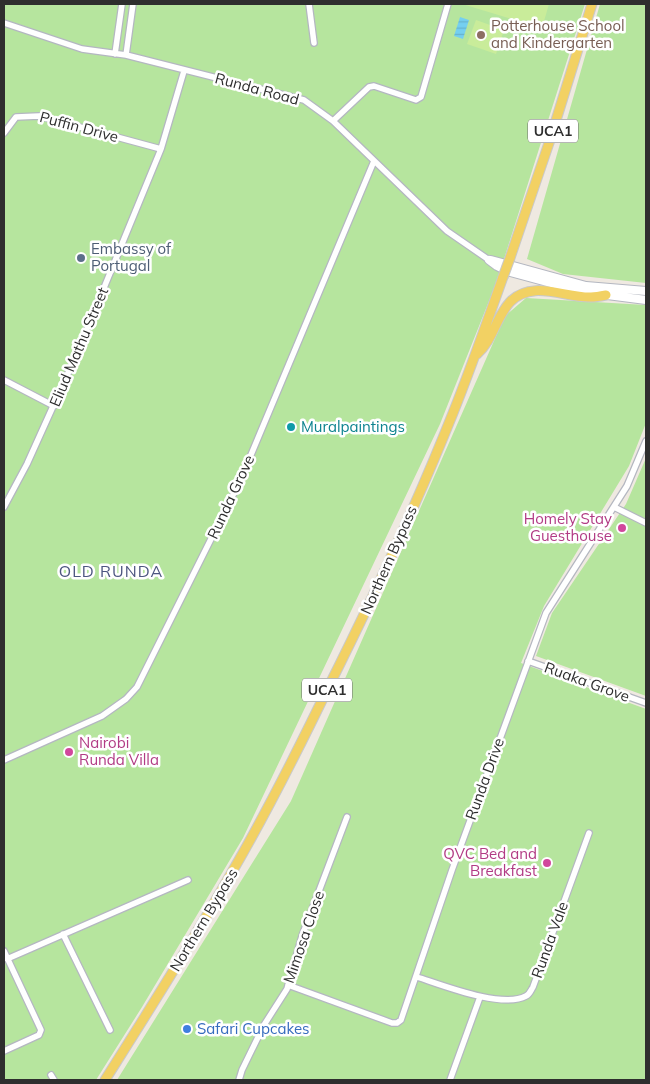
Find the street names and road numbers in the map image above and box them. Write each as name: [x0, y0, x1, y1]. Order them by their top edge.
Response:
street label: Runda Road: [213, 68, 301, 109]
street label: Puffin Drive: [38, 107, 121, 146]
road number: UCA1: [528, 120, 578, 142]
street label: Eliud Mathu Street: [45, 284, 112, 409]
street label: Runda Grove: [203, 452, 258, 542]
street label: Northern Bypass: [356, 502, 421, 617]
street label: Ruaka Grove: [542, 657, 632, 706]
road number: UCA1: [302, 678, 352, 702]
street label: Runda Drive: [461, 735, 508, 822]
street label: Northern Bypass: [165, 865, 242, 975]
street label: Mimosa Close: [279, 888, 328, 986]
street label: Runda Vale: [527, 899, 572, 981]

